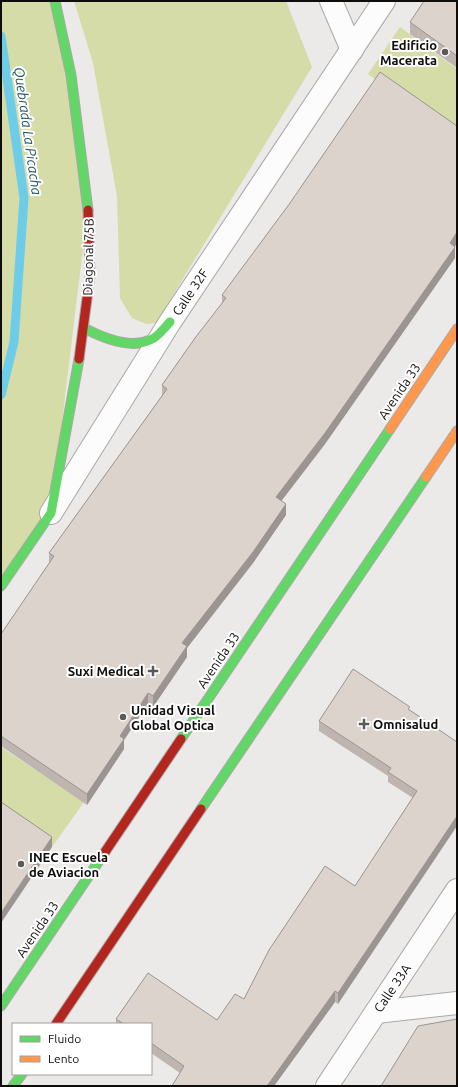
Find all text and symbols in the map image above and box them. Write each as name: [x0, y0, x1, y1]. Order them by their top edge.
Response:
place label: Edificio Macerata: [380, 38, 437, 67]
marker: Edificio Macerata: [440, 47, 450, 57]
water label: Quebrada La Picacha: [10, 66, 45, 197]
street label: Diagonal 75B: [80, 218, 96, 296]
street label: Calle 32F: [169, 266, 211, 318]
street label: Avenida 33: [375, 360, 423, 422]
street label: Avenida 33: [194, 629, 242, 691]
place label: Suxi Medical: [68, 664, 144, 678]
marker: Suxi Medical: [147, 665, 159, 677]
place label: Unidad Visual Global Optica: [131, 703, 215, 732]
marker: Unidad Visual Global Optica: [118, 712, 128, 722]
place label: Omnisalud: [373, 717, 438, 731]
marker: Omnisalud: [358, 718, 370, 730]
place label: INEC Escuela de Aviacion: [29, 850, 108, 879]
marker: INEC Escuela de Aviacion: [16, 859, 26, 869]
street label: Avenida 33: [13, 898, 61, 960]
street label: Calle 33A: [371, 961, 413, 1015]
legend: [12, 1023, 152, 1075]
text: Fluido: [48, 1032, 81, 1045]
text: Lento: [48, 1052, 79, 1065]

